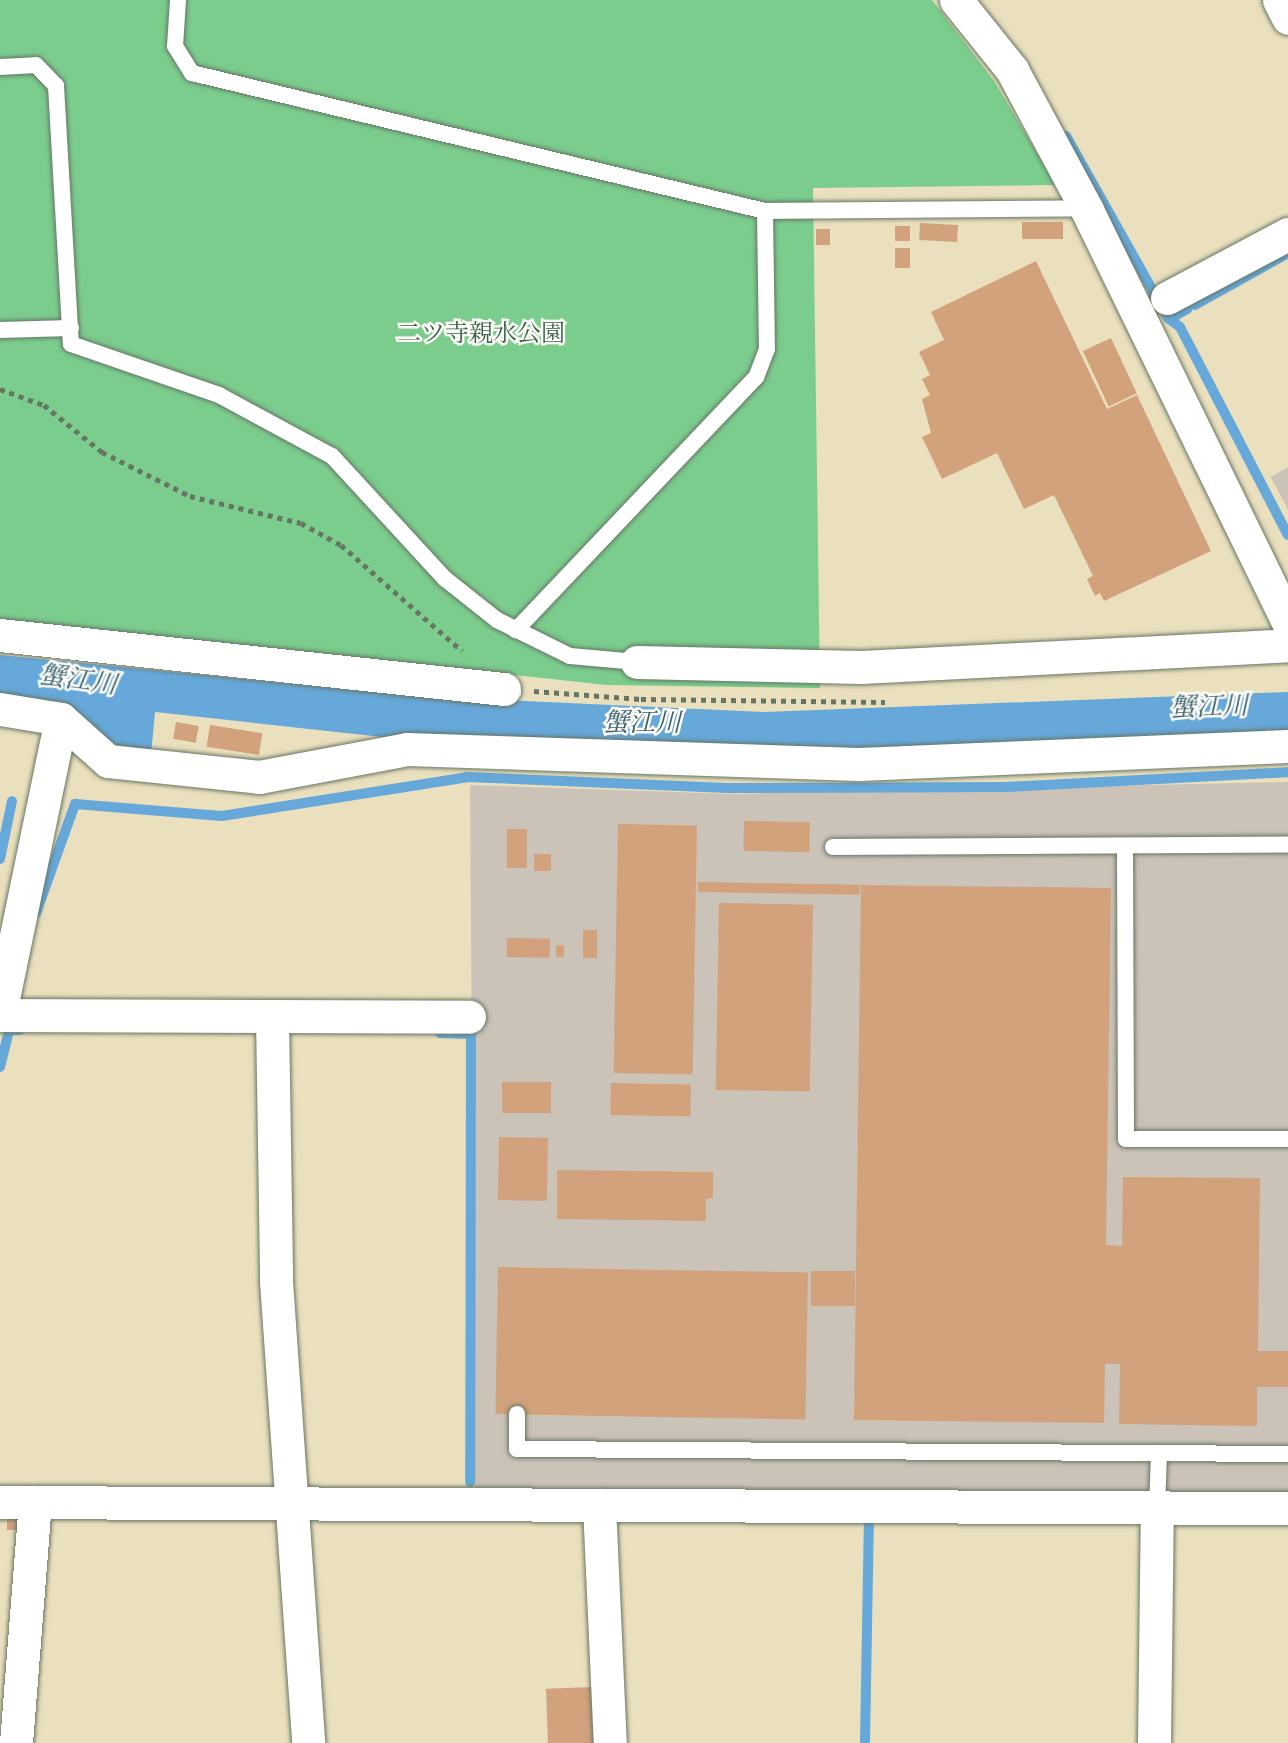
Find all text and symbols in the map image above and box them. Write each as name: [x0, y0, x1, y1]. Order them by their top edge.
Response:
park label: 二ツ寺親水公園: [397, 320, 565, 348]
water label: 蟹江川: [37, 659, 119, 701]
water label: 蟹江川: [1169, 690, 1249, 724]
water label: 蟹江川: [603, 707, 681, 739]

